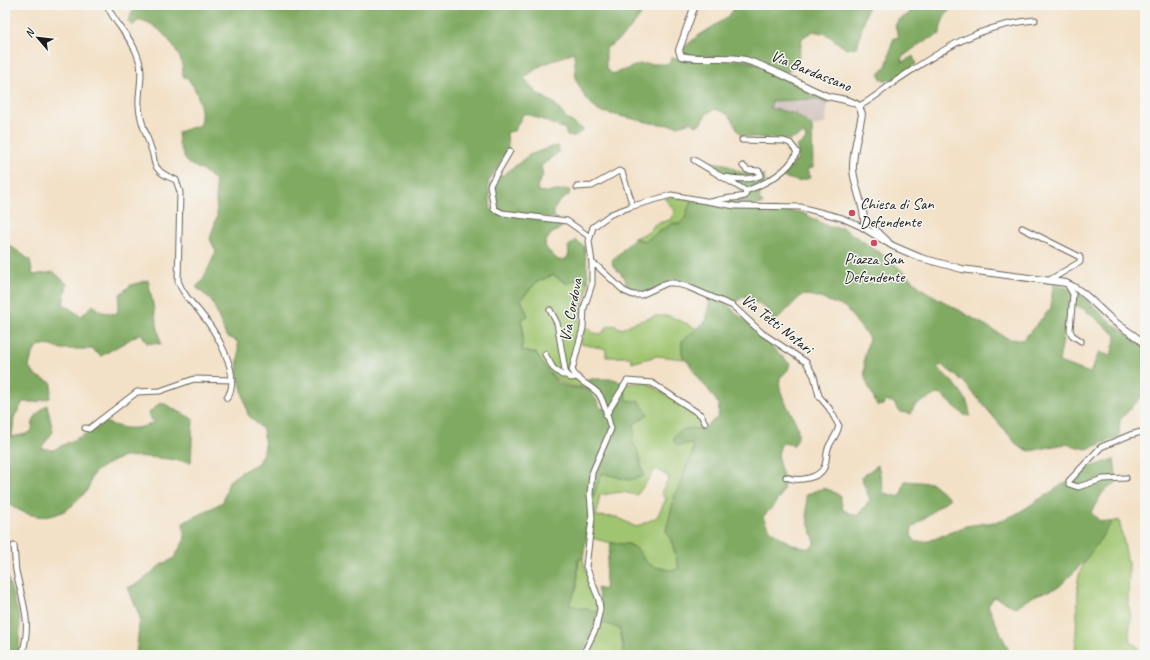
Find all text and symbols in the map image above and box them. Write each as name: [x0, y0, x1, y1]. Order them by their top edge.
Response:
north arrow: [18, 18, 58, 58]
text: N: [21, 25, 38, 40]
street label: Via Bardassano: [768, 46, 855, 97]
place label: Chiesa di San Defendente: [860, 194, 934, 232]
marker: Chiesa di San Defendente: [847, 208, 857, 218]
marker: Piazza San Defendente: [869, 238, 879, 248]
place label: Piazza San Defendente: [844, 249, 906, 287]
street label: Via Cordova: [555, 275, 587, 343]
street label: Via Tetti Notari: [737, 290, 819, 359]

